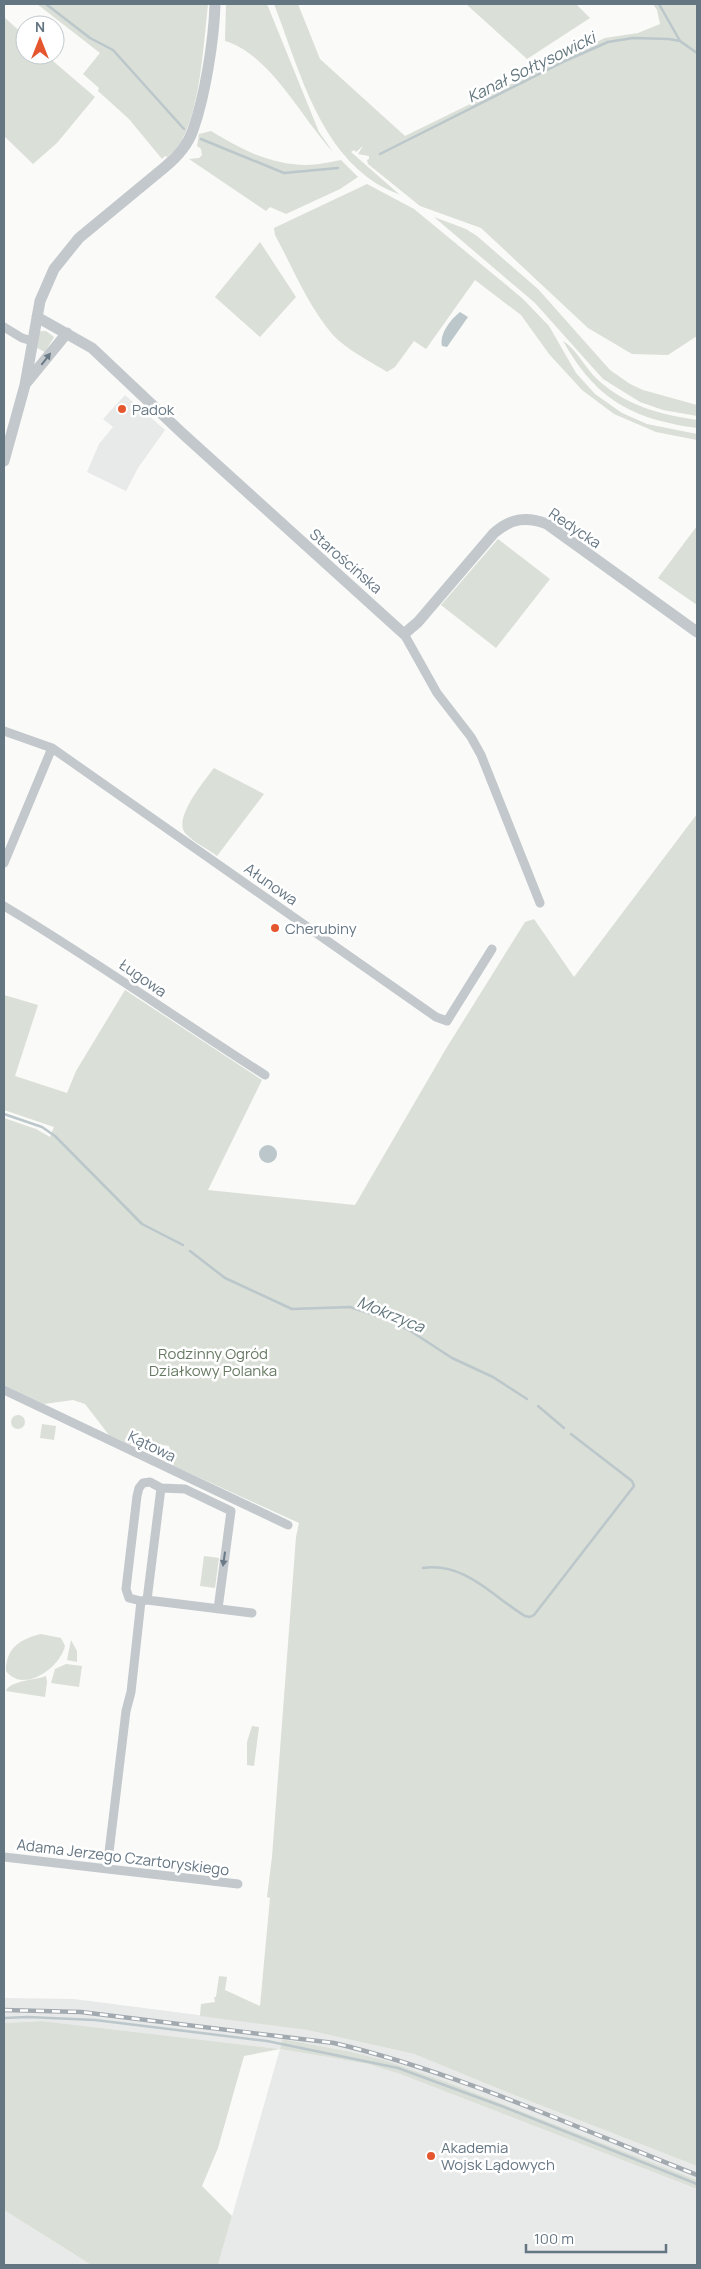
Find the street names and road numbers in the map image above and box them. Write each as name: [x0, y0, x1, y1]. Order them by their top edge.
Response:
street label: Redycka: [545, 503, 605, 553]
street label: Starościńska: [305, 524, 387, 598]
street label: Ałunowa: [240, 858, 302, 910]
street label: Ługowa: [115, 954, 171, 1002]
street label: Kątowa: [125, 1425, 179, 1467]
street label: Adama Jerzego Czartoryskiego: [16, 1834, 231, 1880]

